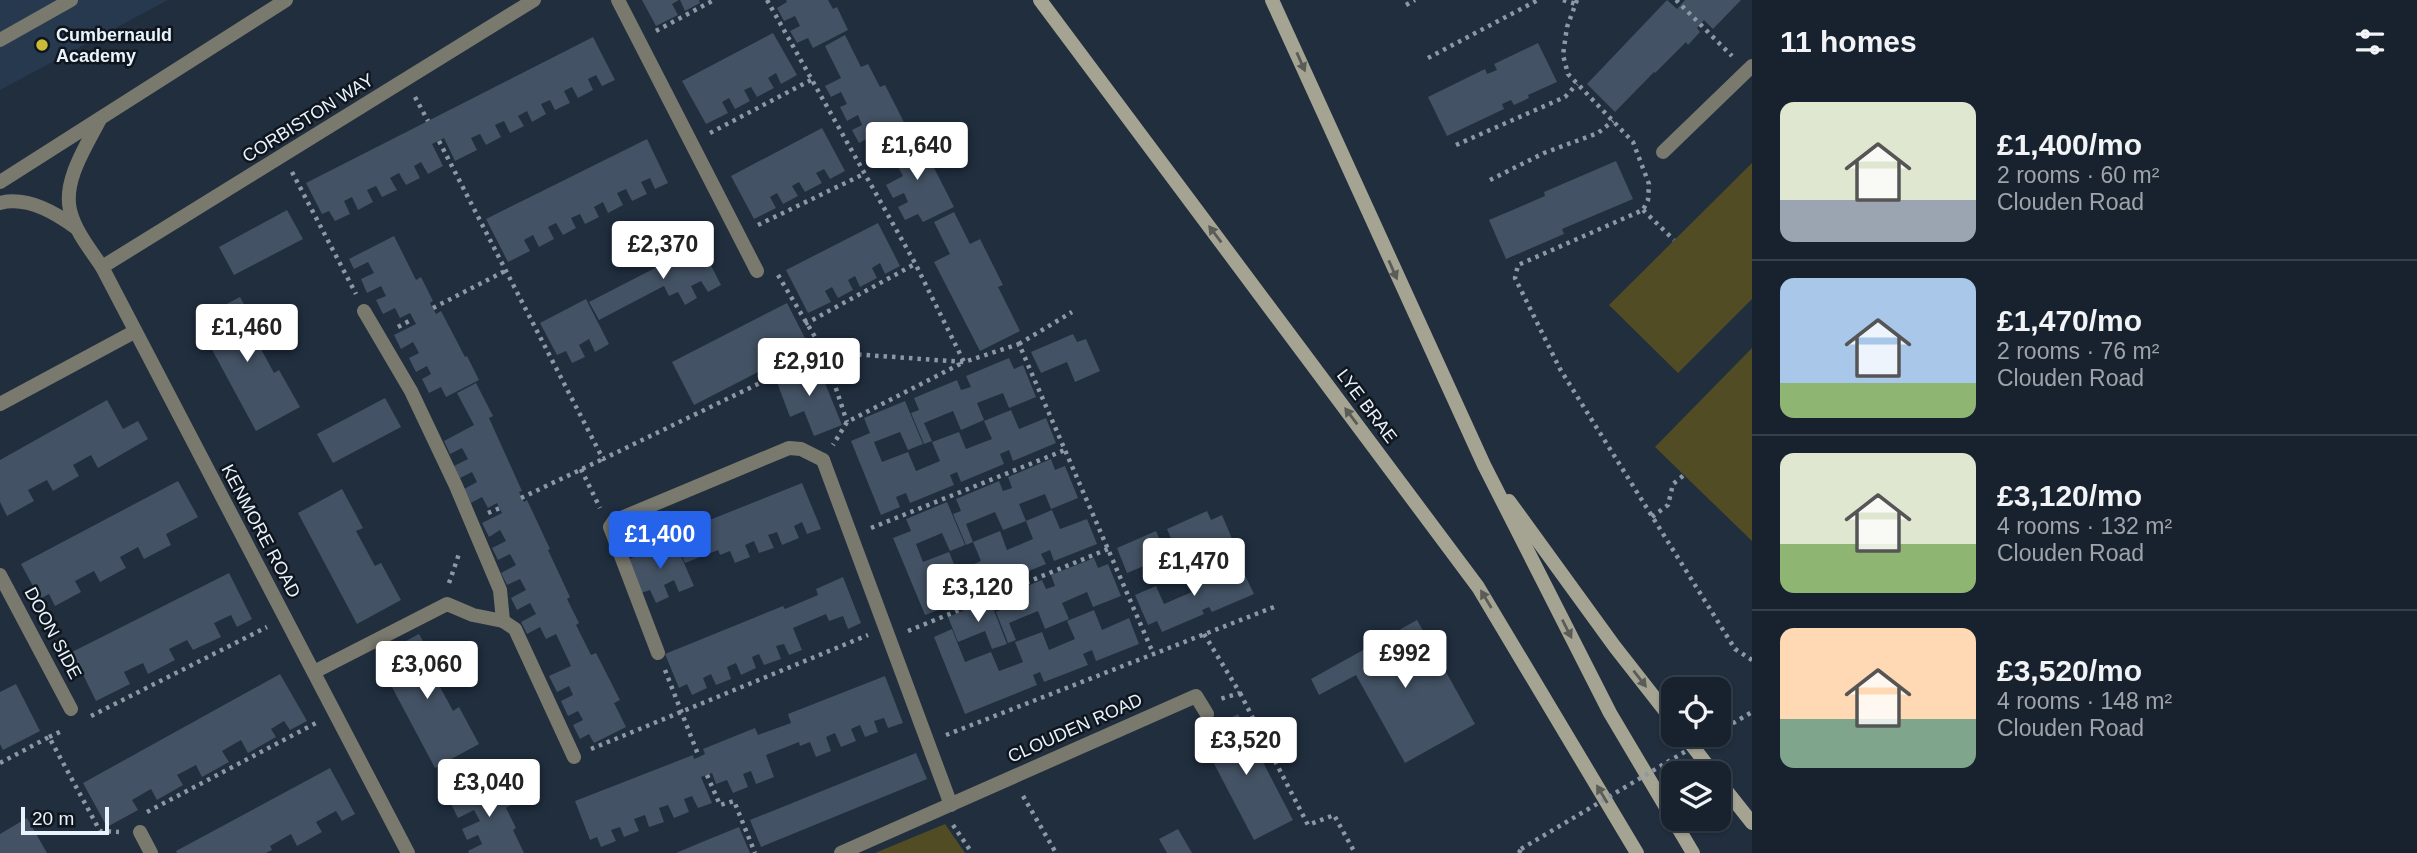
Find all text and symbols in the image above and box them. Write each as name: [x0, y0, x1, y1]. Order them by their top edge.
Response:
icon: filters: [2351, 23, 2389, 61]
place label: Cumbernauld Academy: [56, 25, 172, 66]
text: 11 homes: [1780, 25, 1917, 58]
marker: Cumbernauld Academy: [34, 37, 50, 53]
one-way arrow: [1295, 52, 1307, 72]
street label: CORBISTON WAY: [239, 70, 377, 166]
pin: £1,640: [860, 122, 974, 182]
text: £1,400/mo: [1997, 128, 2142, 161]
icon: home: [1836, 130, 1920, 214]
text: £1,640: [882, 132, 952, 158]
text: 2 rooms · 60 m²: [1997, 162, 2159, 188]
text: Clouden Road: [1997, 189, 2144, 215]
pin: £2,370: [606, 222, 720, 281]
one-way arrow: [1207, 225, 1222, 243]
text: £2,370: [628, 231, 698, 257]
one-way arrow: [1387, 260, 1399, 280]
pin: £1,460: [190, 304, 304, 364]
text: £1,470/mo: [1997, 304, 2142, 337]
icon: home: [1836, 306, 1920, 390]
text: £1,460: [212, 314, 282, 340]
pin: £2,910: [752, 338, 866, 398]
text: 2 rooms · 76 m²: [1997, 338, 2159, 364]
text: £2,910: [774, 348, 844, 374]
street label: LYE BRAE: [1333, 365, 1401, 447]
text: Clouden Road: [1997, 365, 2144, 391]
one-way arrow: [1344, 407, 1358, 425]
street label: KENMORE ROAD: [217, 461, 305, 601]
text: £3,120/mo: [1997, 479, 2142, 512]
icon: home: [1836, 481, 1920, 565]
pin: £1,400: [603, 512, 717, 571]
text: 4 rooms · 132 m²: [1997, 513, 2172, 539]
text: £1,400: [625, 521, 695, 547]
pin: £1,470: [1137, 538, 1251, 598]
text: Clouden Road: [1997, 540, 2144, 566]
text: £1,470: [1159, 548, 1229, 574]
pin: £3,120: [921, 564, 1035, 624]
text: £3,120: [943, 574, 1013, 600]
street label: DOON SIDE: [20, 584, 86, 682]
one-way arrow: [1479, 590, 1492, 609]
one-way arrow: [1561, 619, 1573, 639]
pin: £992: [1364, 630, 1446, 690]
text: £992: [1379, 640, 1431, 666]
pin: £3,060: [370, 642, 484, 701]
text: £3,060: [392, 651, 462, 677]
text: £3,520/mo: [1997, 654, 2142, 687]
icon: home: [1836, 656, 1920, 740]
one-way arrow: [1633, 669, 1648, 687]
map controls: [1661, 677, 1731, 831]
button: locate: [1661, 677, 1731, 747]
text: 4 rooms · 148 m²: [1997, 688, 2172, 714]
street label: CLOUDEN ROAD: [1005, 689, 1145, 767]
text: Clouden Road: [1997, 715, 2144, 741]
pin: £3,520: [1189, 718, 1303, 777]
text: £3,520: [1211, 727, 1281, 753]
pin: £3,040: [432, 760, 546, 819]
button: layers: [1661, 761, 1731, 831]
text: £3,040: [454, 769, 524, 795]
one-way arrow: [1596, 785, 1609, 804]
scale bar: [21, 804, 108, 836]
text: 20 m: [32, 808, 74, 829]

